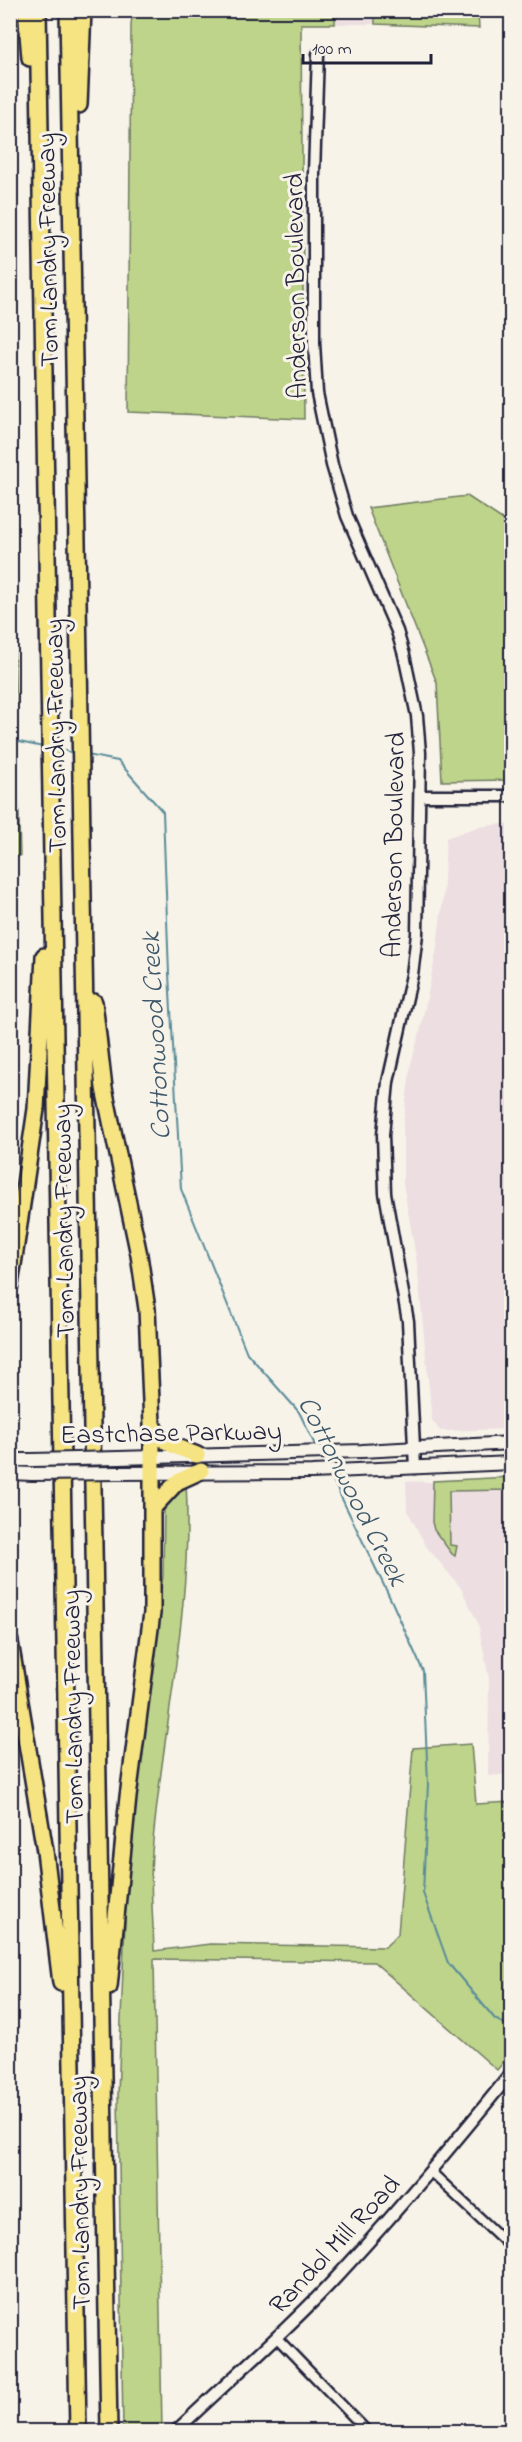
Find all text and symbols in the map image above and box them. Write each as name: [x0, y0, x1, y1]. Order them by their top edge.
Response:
scale bar: [303, 27, 430, 65]
text: 100 m: [312, 37, 352, 63]
street label: Tom Landry Freeway: [28, 132, 71, 368]
street label: Anderson Boulevard: [276, 173, 319, 399]
street label: Tom Landry Freeway: [36, 618, 79, 854]
street label: Anderson Boulevard: [374, 732, 417, 958]
water label: Cottonwood Creek: [131, 929, 183, 1141]
street label: Tom Landry Freeway: [44, 1103, 87, 1339]
water label: Cottonwood Creek: [285, 1389, 417, 1595]
street label: Eastchase Parkway: [60, 1413, 282, 1456]
street label: Tom Landry Freeway: [53, 1589, 96, 1825]
street label: Tom Landry Freeway: [60, 2075, 103, 2311]
street label: Randol Mill Road: [261, 2167, 411, 2324]

